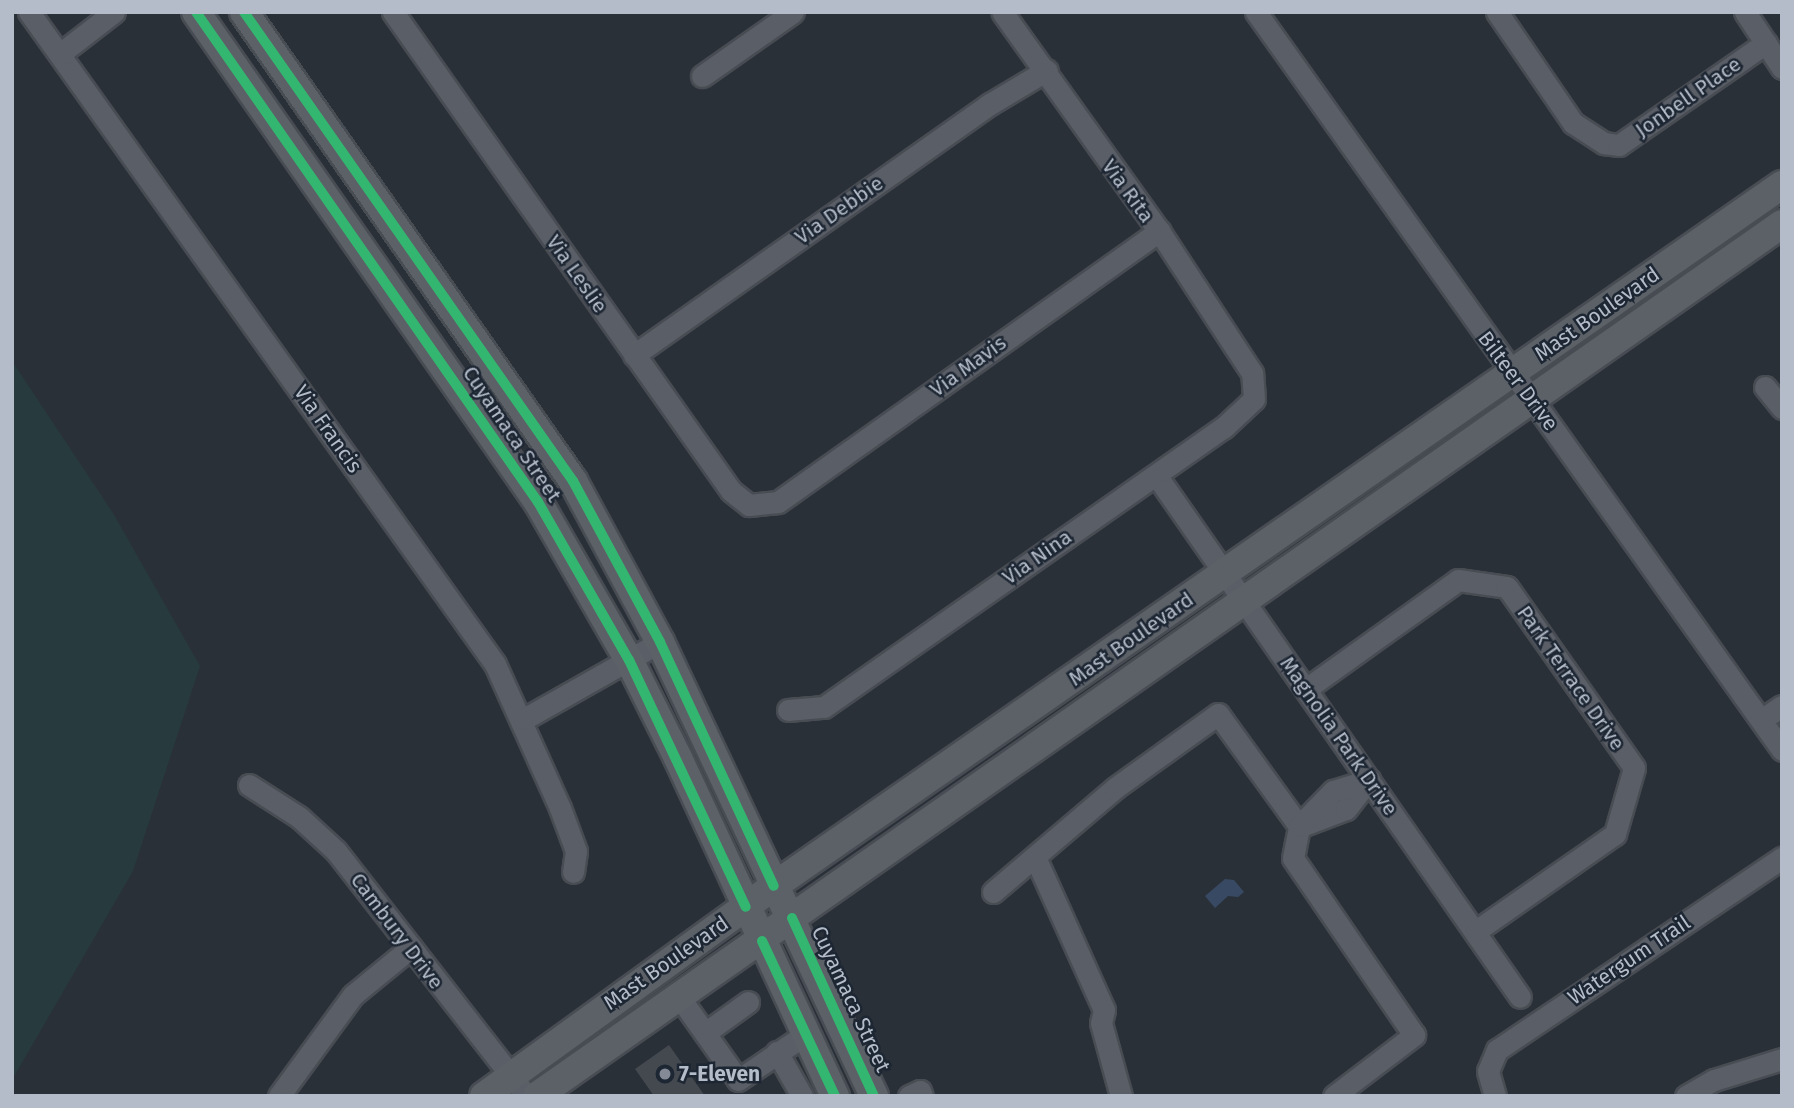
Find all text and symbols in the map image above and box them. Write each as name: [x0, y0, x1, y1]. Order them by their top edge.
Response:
street label: Jonbell Place: [1630, 51, 1746, 143]
street label: Via Rita: [1097, 154, 1159, 228]
street label: Via Debbie: [790, 170, 888, 250]
street label: Via Leslie: [541, 230, 613, 318]
street label: Mast Boulevard: [1530, 262, 1664, 366]
street label: Bilteer Drive: [1472, 326, 1564, 436]
street label: Via Mavis: [925, 330, 1011, 402]
street label: Cuyamaca Street: [457, 361, 567, 507]
street label: Via Francis: [289, 380, 367, 478]
street label: Via Nina: [998, 524, 1076, 590]
street label: Mast Boulevard: [1064, 587, 1198, 691]
street label: Park Terrace Drive: [1512, 601, 1630, 755]
street label: Magnolia Park Drive: [1275, 652, 1403, 820]
street label: Cambury Drive: [345, 868, 449, 994]
street label: Watergum Trail: [1563, 910, 1695, 1010]
street label: Mast Boulevard: [599, 911, 733, 1015]
street label: Cuyamaca Street: [806, 922, 896, 1076]
place label: 7-Eleven: [679, 1061, 760, 1087]
marker: 7-Eleven: [657, 1066, 673, 1082]

